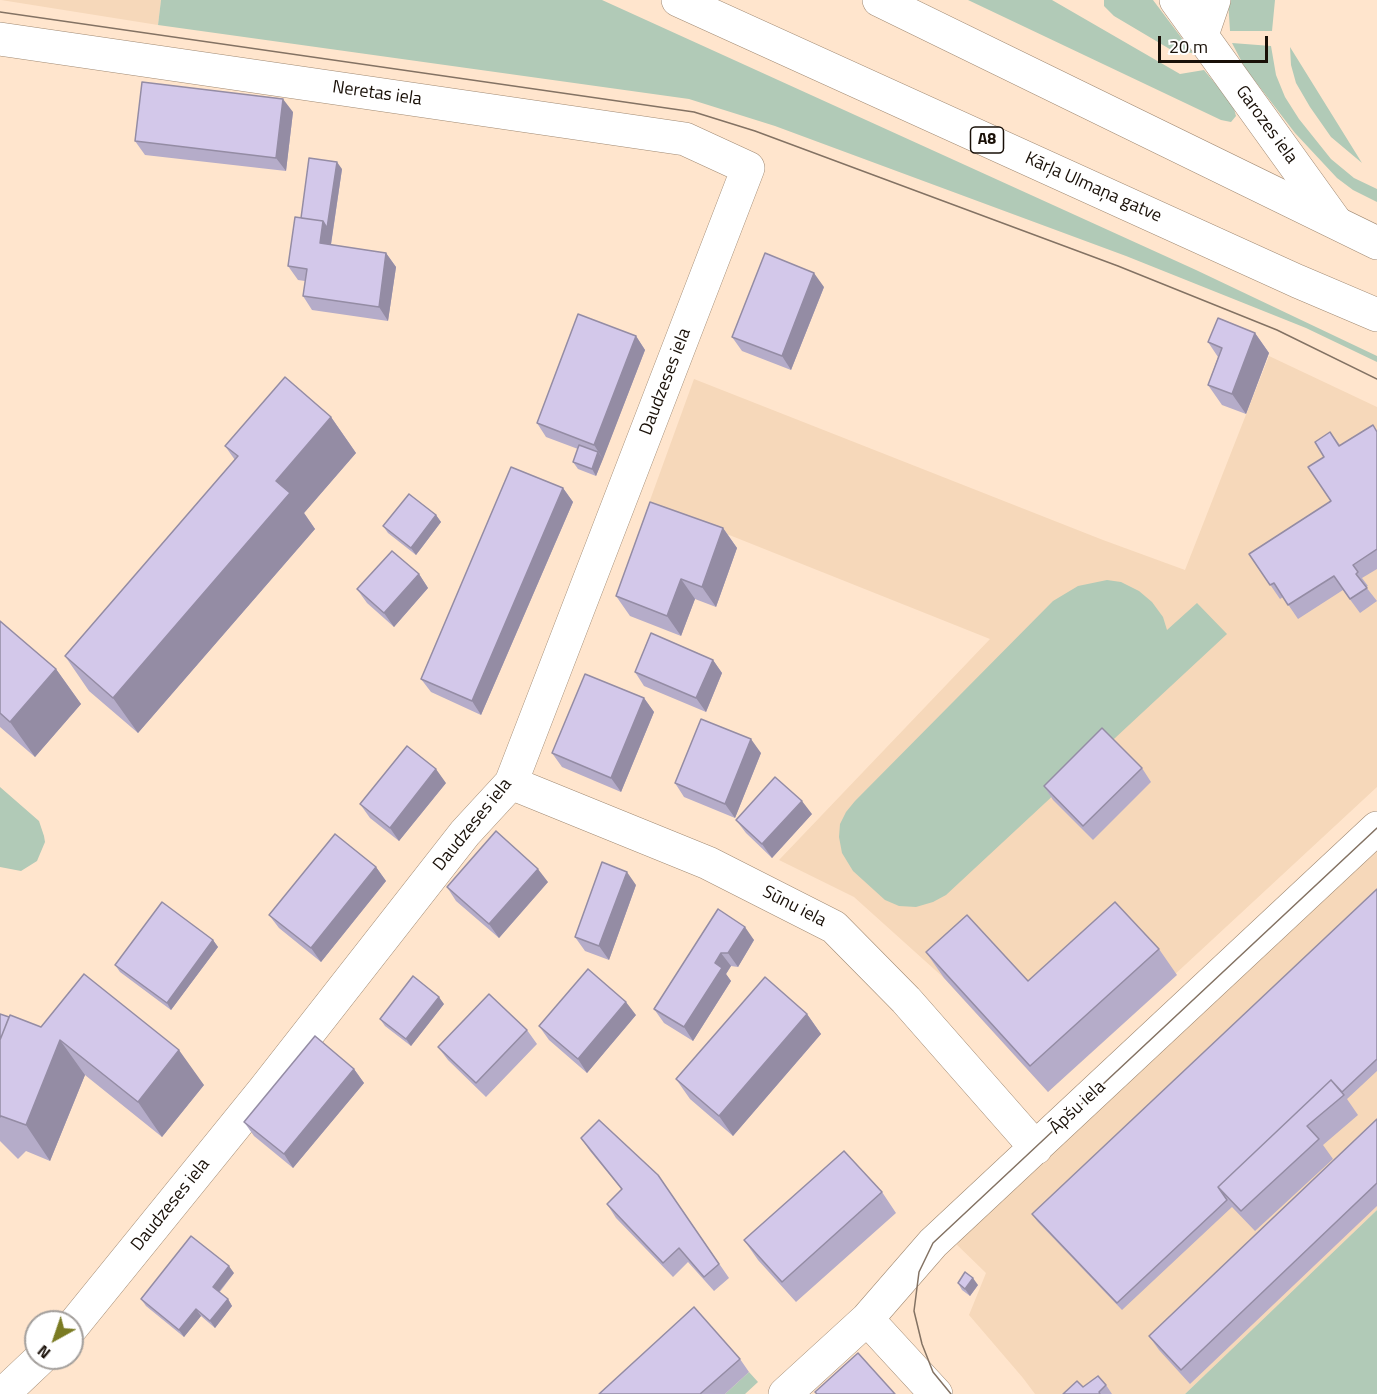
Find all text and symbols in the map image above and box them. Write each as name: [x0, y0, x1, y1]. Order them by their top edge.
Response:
scale bar: [1161, 24, 1270, 62]
text: 20 m: [1169, 33, 1208, 60]
street label: Neretas iela: [331, 77, 423, 111]
street label: Garozes iela: [1230, 82, 1302, 168]
road number: A8: [970, 127, 1004, 153]
street label: Kārļa Ulmaņa gatve: [1021, 148, 1165, 228]
street label: Daudzeses iela: [636, 325, 696, 439]
street label: Daudzeses iela: [429, 774, 517, 876]
street label: Sūnu iela: [758, 882, 830, 932]
street label: Āpšu iela: [1046, 1077, 1110, 1139]
street label: Daudzeses iela: [127, 1154, 215, 1256]
north arrow: [24, 1310, 84, 1370]
text: N: [32, 1339, 56, 1365]

